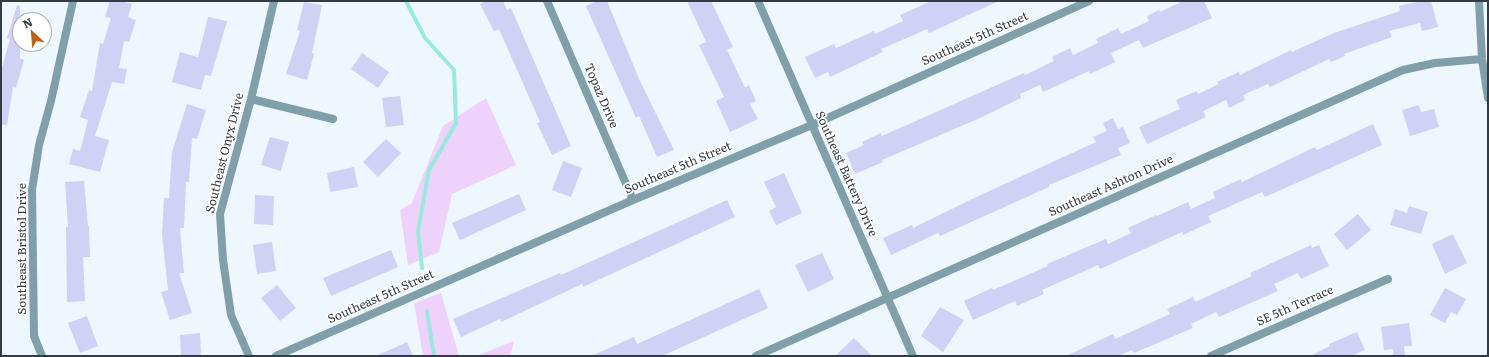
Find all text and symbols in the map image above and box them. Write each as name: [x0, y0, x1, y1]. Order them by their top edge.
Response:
street label: Southeast 5th Street: [920, 9, 1030, 69]
north arrow: [12, 12, 52, 52]
text: N: [20, 13, 35, 31]
street label: Topaz Drive: [581, 62, 621, 130]
street label: Southeast Onyx Drive: [203, 91, 247, 215]
street label: Southeast Battery Drive: [812, 109, 880, 239]
street label: Southeast 5th Street: [622, 139, 734, 197]
street label: Southeast Ashton Drive: [1047, 152, 1175, 220]
street label: Southeast Bristol Drive: [15, 183, 29, 315]
street label: Southeast 5th Street: [326, 267, 436, 327]
street label: SE 5th Terrace: [1254, 283, 1336, 329]

